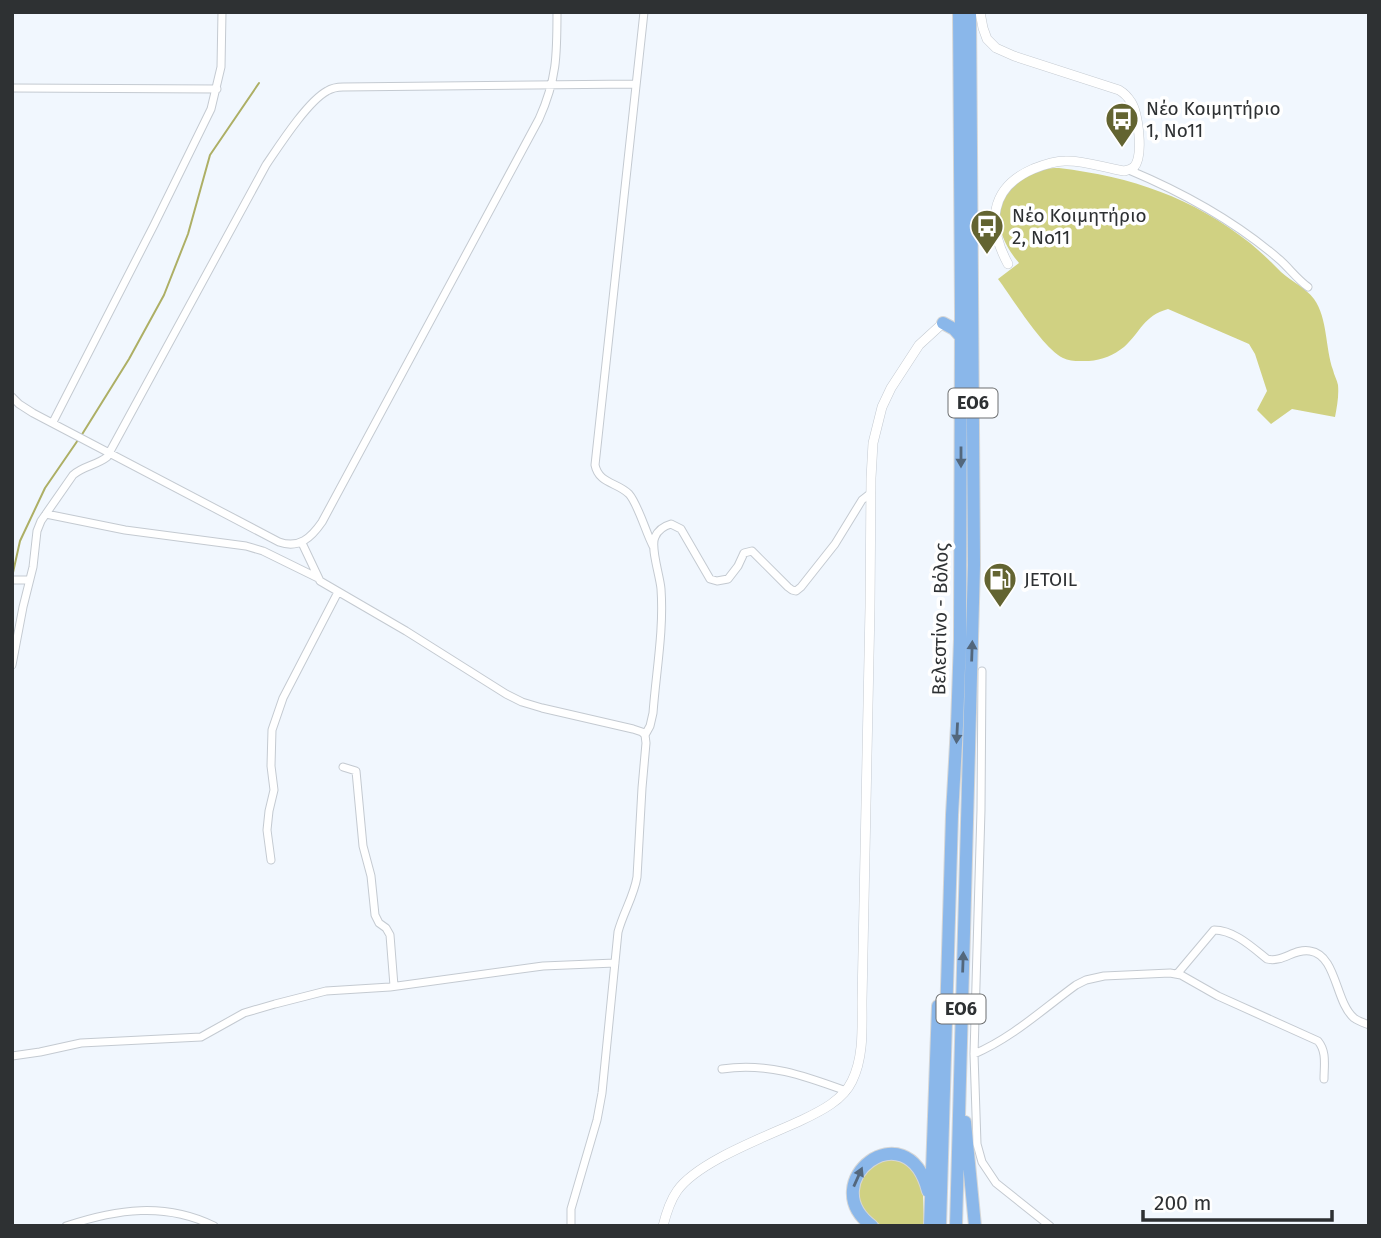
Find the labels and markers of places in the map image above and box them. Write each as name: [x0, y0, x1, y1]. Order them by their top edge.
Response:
place label: Νέο Κοιμητήριο 1, Νο11: [1146, 97, 1281, 142]
bus stop icon: Νέο Κοιμητήριο 1, Νο11: [1103, 100, 1141, 149]
place label: Νέο Κοιμητήριο 2, Νο11: [1012, 204, 1147, 249]
bus stop icon: Νέο Κοιμητήριο 2, Νο11: [968, 207, 1006, 256]
fuel station icon: JETOIL: [981, 560, 1019, 609]
place label: JETOIL: [1024, 568, 1078, 591]

